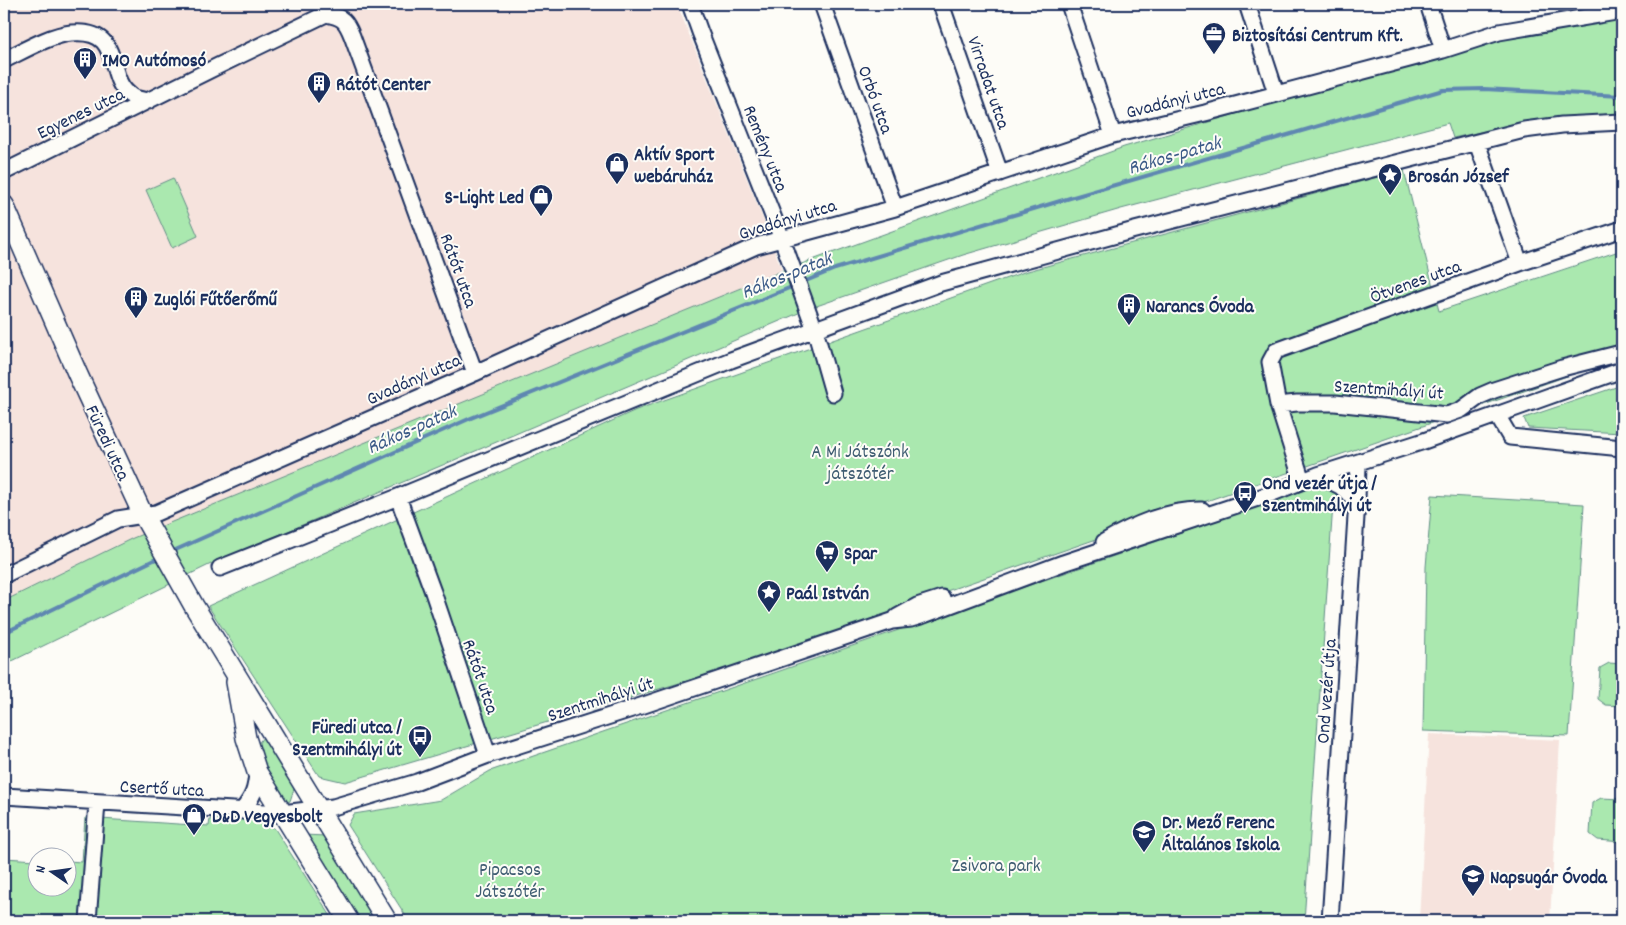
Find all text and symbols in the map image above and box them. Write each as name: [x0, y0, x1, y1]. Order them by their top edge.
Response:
office icon: Biztosítási Centrum Kft.: [1201, 21, 1227, 55]
place label: Biztosítási Centrum Kft.: [1232, 24, 1403, 51]
street label: Virradat utca: [958, 33, 1016, 134]
building icon: IMO Autómosó: [72, 46, 98, 80]
place label: IMO Autómosó: [102, 49, 207, 76]
street label: Orbó utca: [849, 62, 899, 139]
building icon: Rátót Center: [306, 70, 332, 104]
place label: Rátót Center: [336, 73, 431, 100]
street label: Gvadányi utca: [1124, 77, 1229, 128]
street label: Egyenes utca: [33, 82, 131, 148]
street label: Remény utca: [734, 102, 794, 198]
water label: Rákos-patak: [1125, 130, 1226, 184]
place label: Aktív Sport webáruház: [634, 143, 715, 192]
shop icon: Aktív Sport webáruház: [604, 151, 630, 185]
place icon: Brosán József: [1377, 162, 1403, 196]
place label: Brosán József: [1408, 165, 1510, 192]
shop icon: S-Light Led: [528, 183, 554, 217]
place label: S-Light Led: [444, 186, 524, 213]
street label: Gvadányi utca: [736, 193, 841, 249]
street label: Rátót utca: [431, 230, 483, 313]
water label: Rákos-patak: [738, 245, 838, 308]
street label: Ötvenes utca: [1367, 254, 1466, 312]
building icon: Zuglói Fűtőerőmű: [123, 285, 149, 319]
place label: Zuglói Fűtőerőmű: [154, 288, 278, 315]
building icon: Narancs Óvoda: [1116, 292, 1142, 326]
place label: Narancs Óvoda: [1146, 295, 1255, 322]
street label: Gvadányi utca: [363, 348, 467, 414]
street label: Szentmihályi út: [1333, 374, 1444, 409]
water label: Rákos-patak: [363, 398, 463, 463]
street label: Füredi utca: [77, 401, 136, 487]
park label: A Mi Játszónk játszótér: [811, 440, 909, 489]
place label: Ond vezér útja / Szentmihályi út: [1262, 472, 1377, 521]
bus stop icon: Ond vezér útja / Szentmihályi út: [1232, 480, 1258, 514]
supermarket icon: Spar: [814, 539, 840, 573]
place label: Spar: [844, 542, 878, 569]
place icon: Paál István: [756, 579, 782, 613]
place label: Paál István: [786, 582, 869, 609]
street label: Rátót utca: [453, 636, 504, 719]
street label: Ond vezér útja: [1311, 637, 1346, 745]
street label: Szentmihályi út: [545, 672, 657, 731]
place label: Füredi utca / Szentmihályi út: [292, 716, 403, 765]
bus stop icon: Füredi utca / Szentmihályi út: [407, 724, 433, 758]
street label: Csertő utca: [119, 775, 206, 806]
shop icon: D&D Vegyesbolt: [181, 802, 207, 836]
place label: D&D Vegyesbolt: [212, 805, 322, 832]
place label: Dr. Mező Ferenc Általános Iskola: [1162, 811, 1281, 860]
school or university icon: Dr. Mező Ferenc Általános Iskola: [1131, 819, 1157, 853]
north arrow: [28, 848, 78, 898]
park label: Zsivora park: [951, 854, 1041, 881]
park label: Pipacsos Játszótér: [475, 858, 545, 907]
school or university icon: Napsugár Óvoda: [1460, 863, 1486, 897]
text: N: [31, 864, 52, 875]
place label: Napsugár Óvoda: [1490, 866, 1608, 893]

